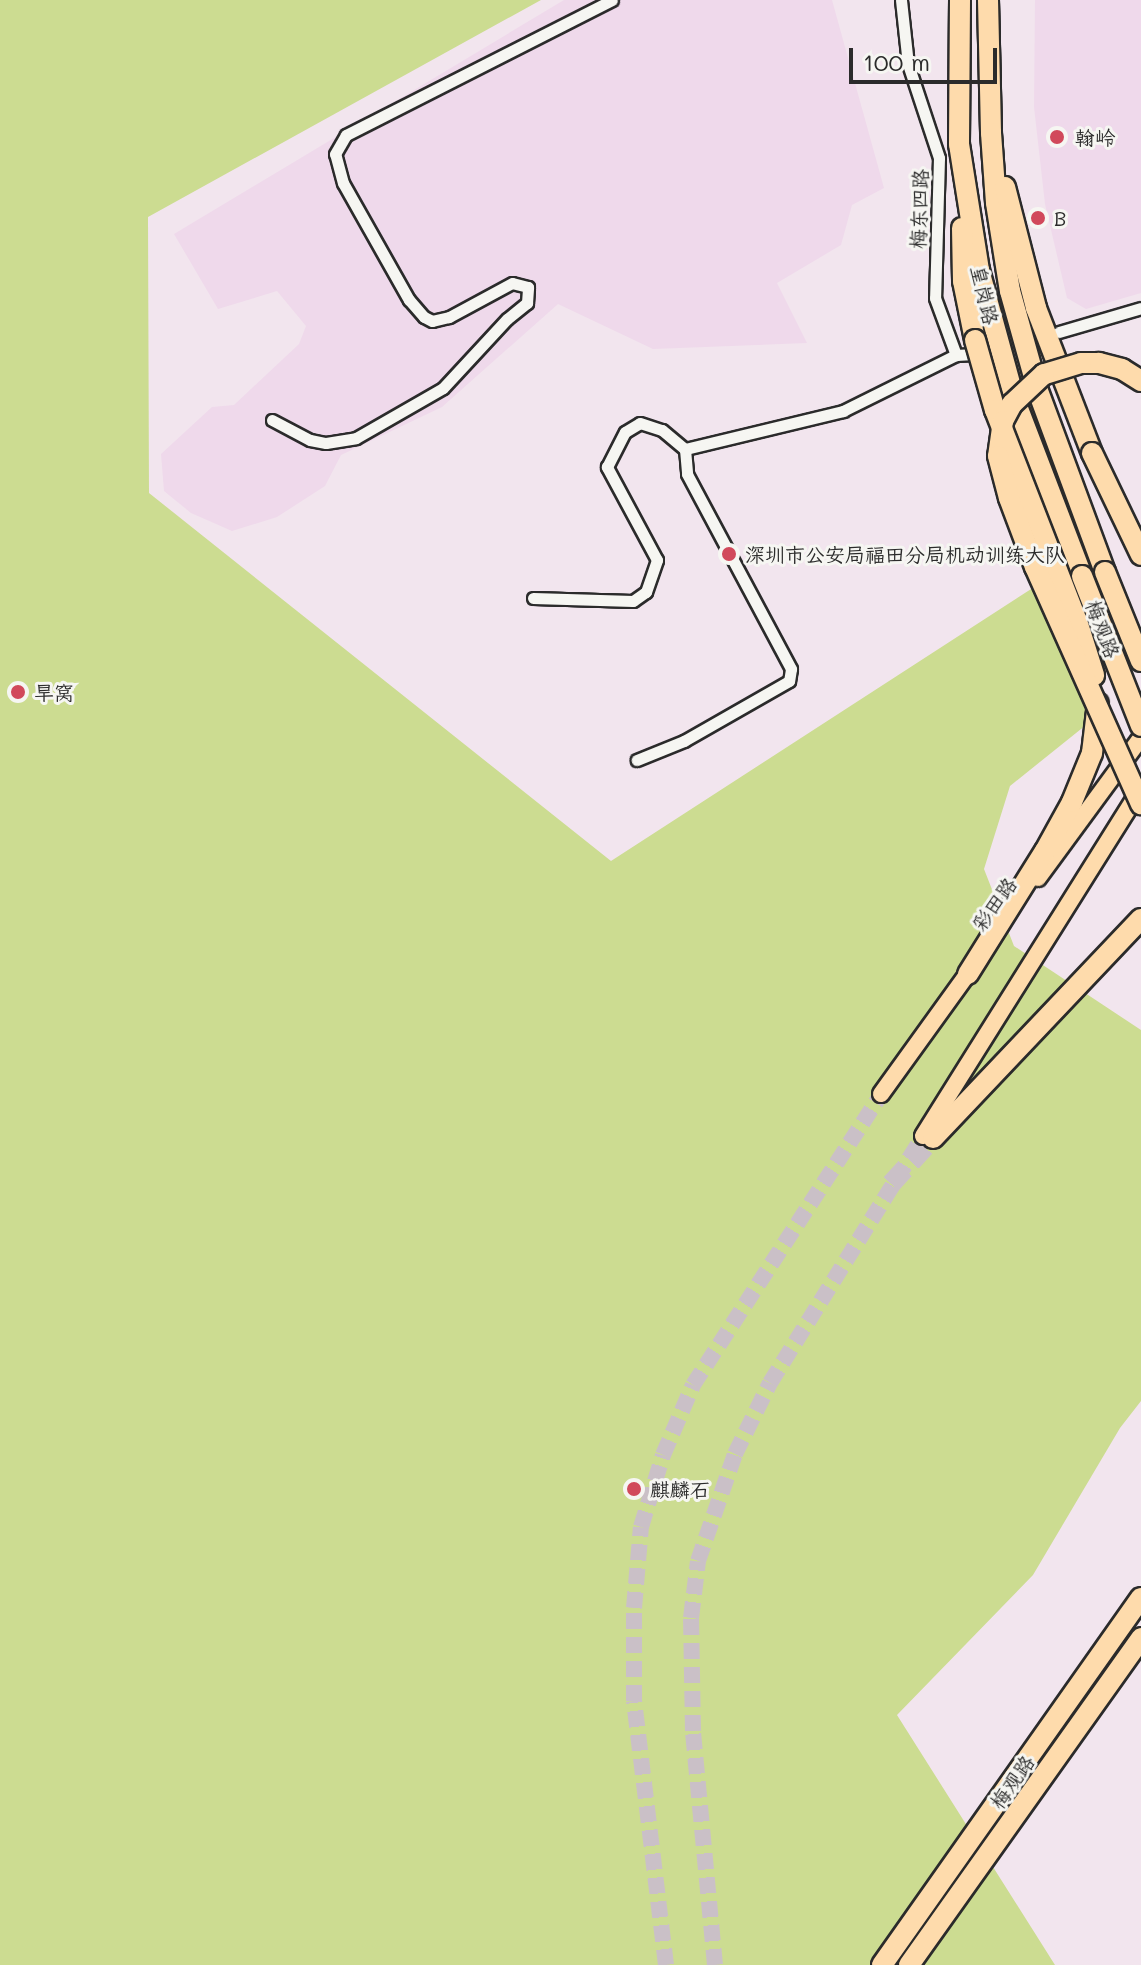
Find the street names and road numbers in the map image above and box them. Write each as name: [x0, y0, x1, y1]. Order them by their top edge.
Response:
street label: 梅东四路: [906, 169, 932, 249]
street label: 皇岗路: [967, 263, 1003, 327]
street label: 梅观路: [1081, 597, 1125, 661]
street label: 彩田路: [967, 873, 1021, 935]
street label: 梅观路: [985, 1751, 1039, 1813]

